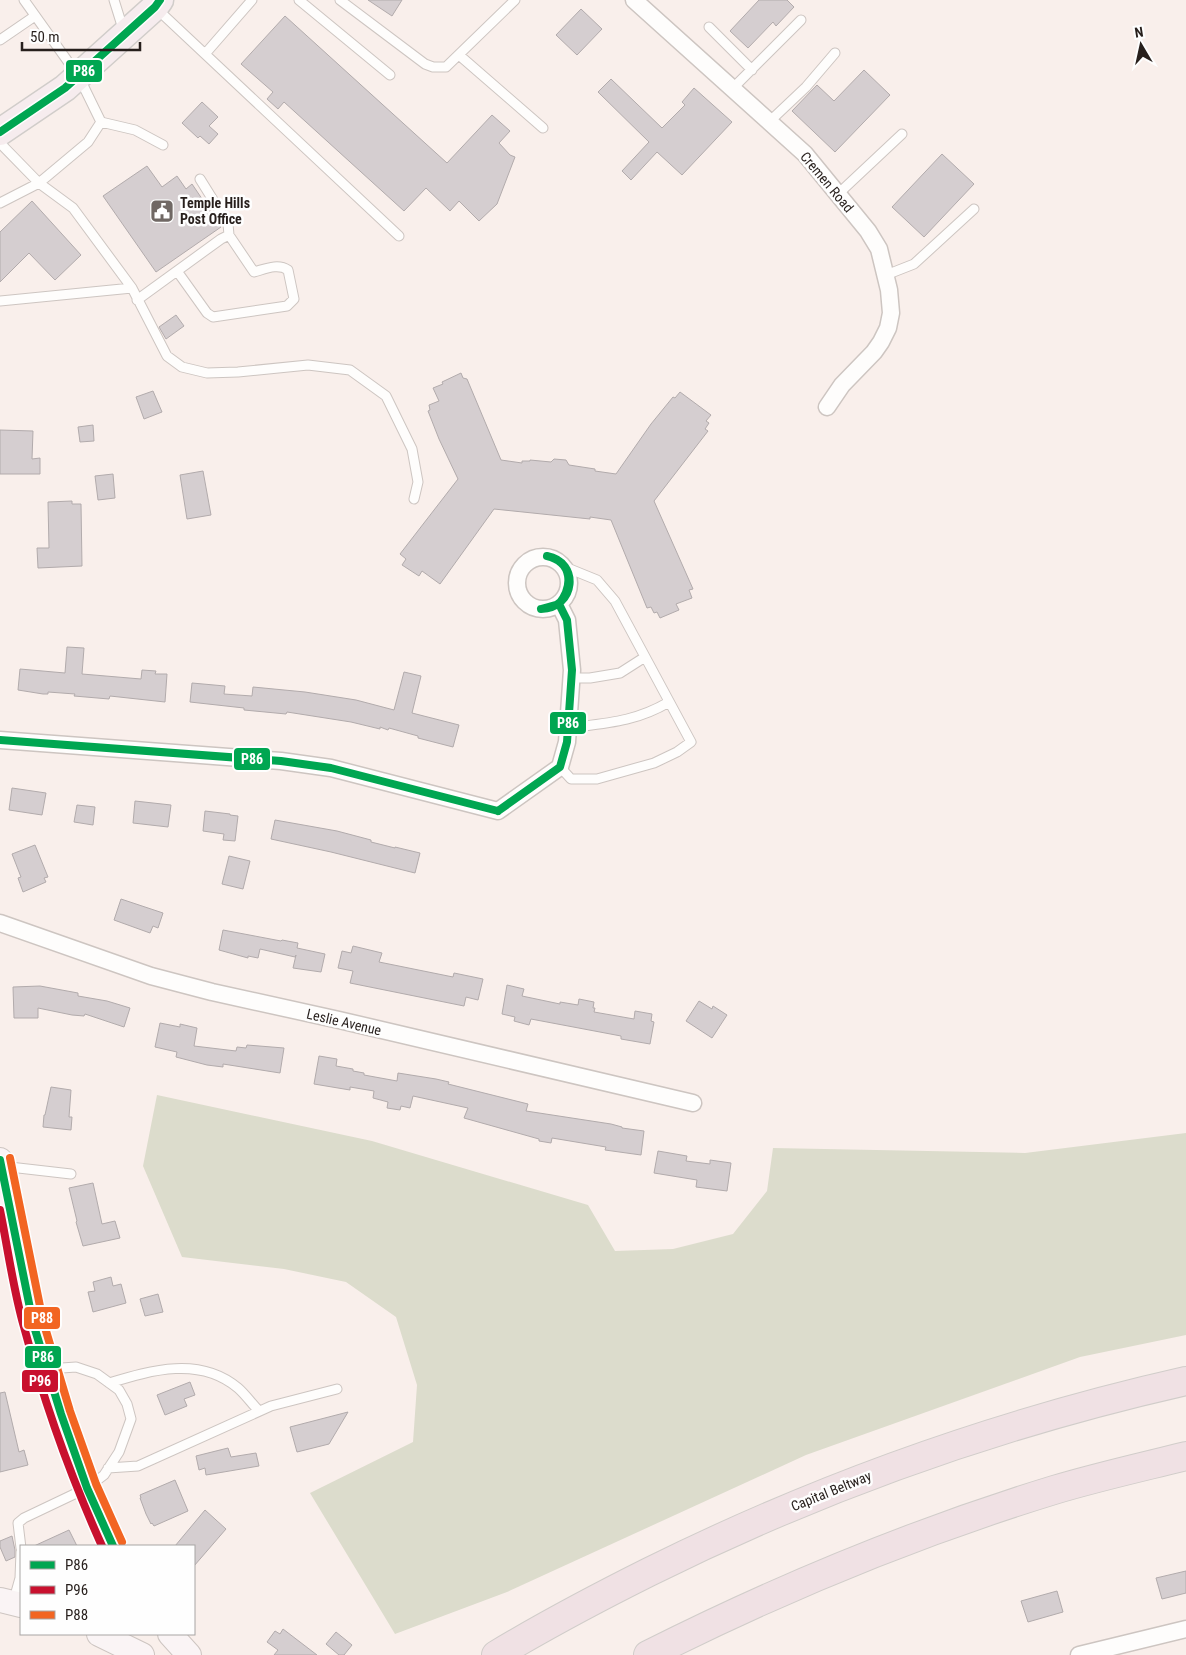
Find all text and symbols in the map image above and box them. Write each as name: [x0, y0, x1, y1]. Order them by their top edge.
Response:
scale bar: [22, 20, 140, 52]
north arrow: [1116, 20, 1166, 70]
text: N: [1133, 24, 1144, 41]
text: 50 m: [30, 28, 60, 46]
line badge: P86: [65, 59, 103, 83]
text: P86: [73, 63, 95, 79]
street label: Cremen Road: [797, 149, 857, 215]
place label: Temple Hills Post Office: [180, 195, 250, 227]
public building icon: Temple Hills Post Office: [149, 198, 175, 224]
line badge: P86: [549, 711, 587, 735]
text: P86: [557, 715, 579, 731]
line badge: P86: [233, 747, 271, 771]
text: P86: [241, 751, 263, 767]
street label: Leslie Avenue: [305, 1006, 383, 1038]
line badge: P88: [23, 1306, 61, 1330]
text: P88: [31, 1310, 53, 1326]
line badge: P86: [24, 1345, 62, 1369]
text: P86: [32, 1349, 54, 1365]
line badge: P96: [21, 1369, 59, 1393]
text: P96: [29, 1373, 51, 1389]
street label: Capital Beltway: [789, 1468, 874, 1514]
legend: [20, 1545, 195, 1635]
text: P86: [65, 1556, 88, 1574]
text: P96: [65, 1581, 88, 1599]
text: P88: [65, 1606, 88, 1624]

